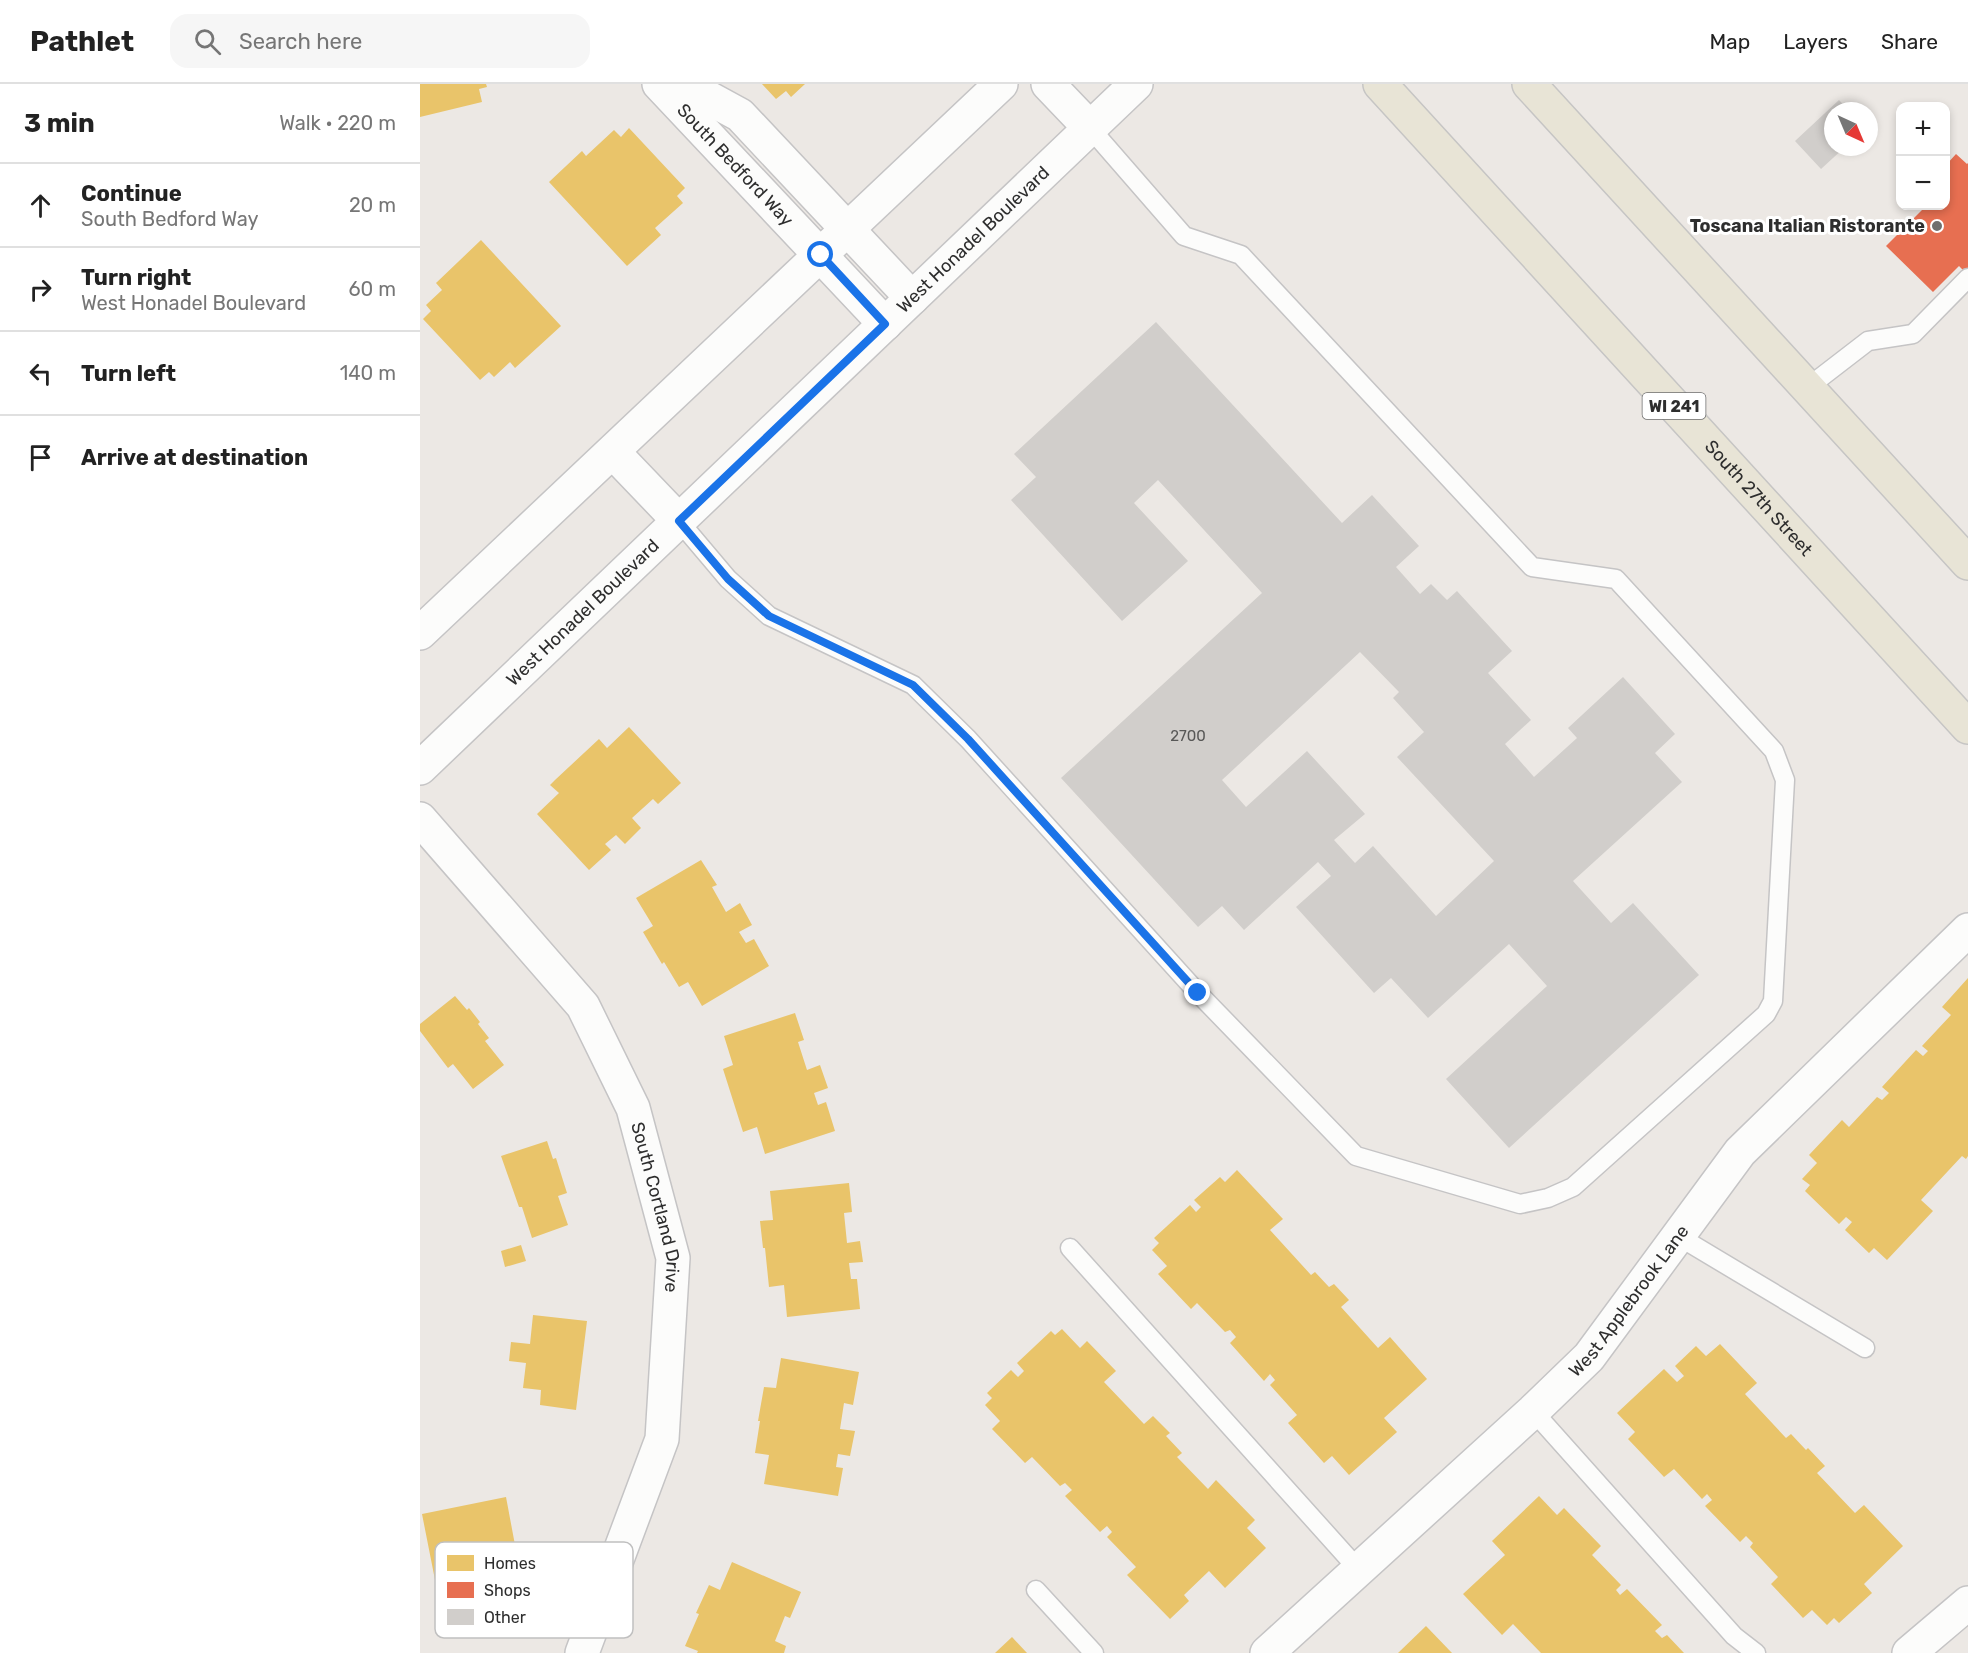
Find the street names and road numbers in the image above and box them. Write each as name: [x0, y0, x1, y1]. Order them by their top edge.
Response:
street label: South Bedford Way: [672, 99, 798, 231]
street label: West Honadel Boulevard: [892, 162, 1054, 318]
road number: WI 241: [1642, 393, 1706, 419]
street label: South 27th Street: [1700, 436, 1817, 560]
street label: West Honadel Boulevard: [502, 535, 664, 691]
street label: South Cortland Drive: [626, 1120, 685, 1293]
street label: West Applebrook Lane: [1564, 1221, 1693, 1382]

